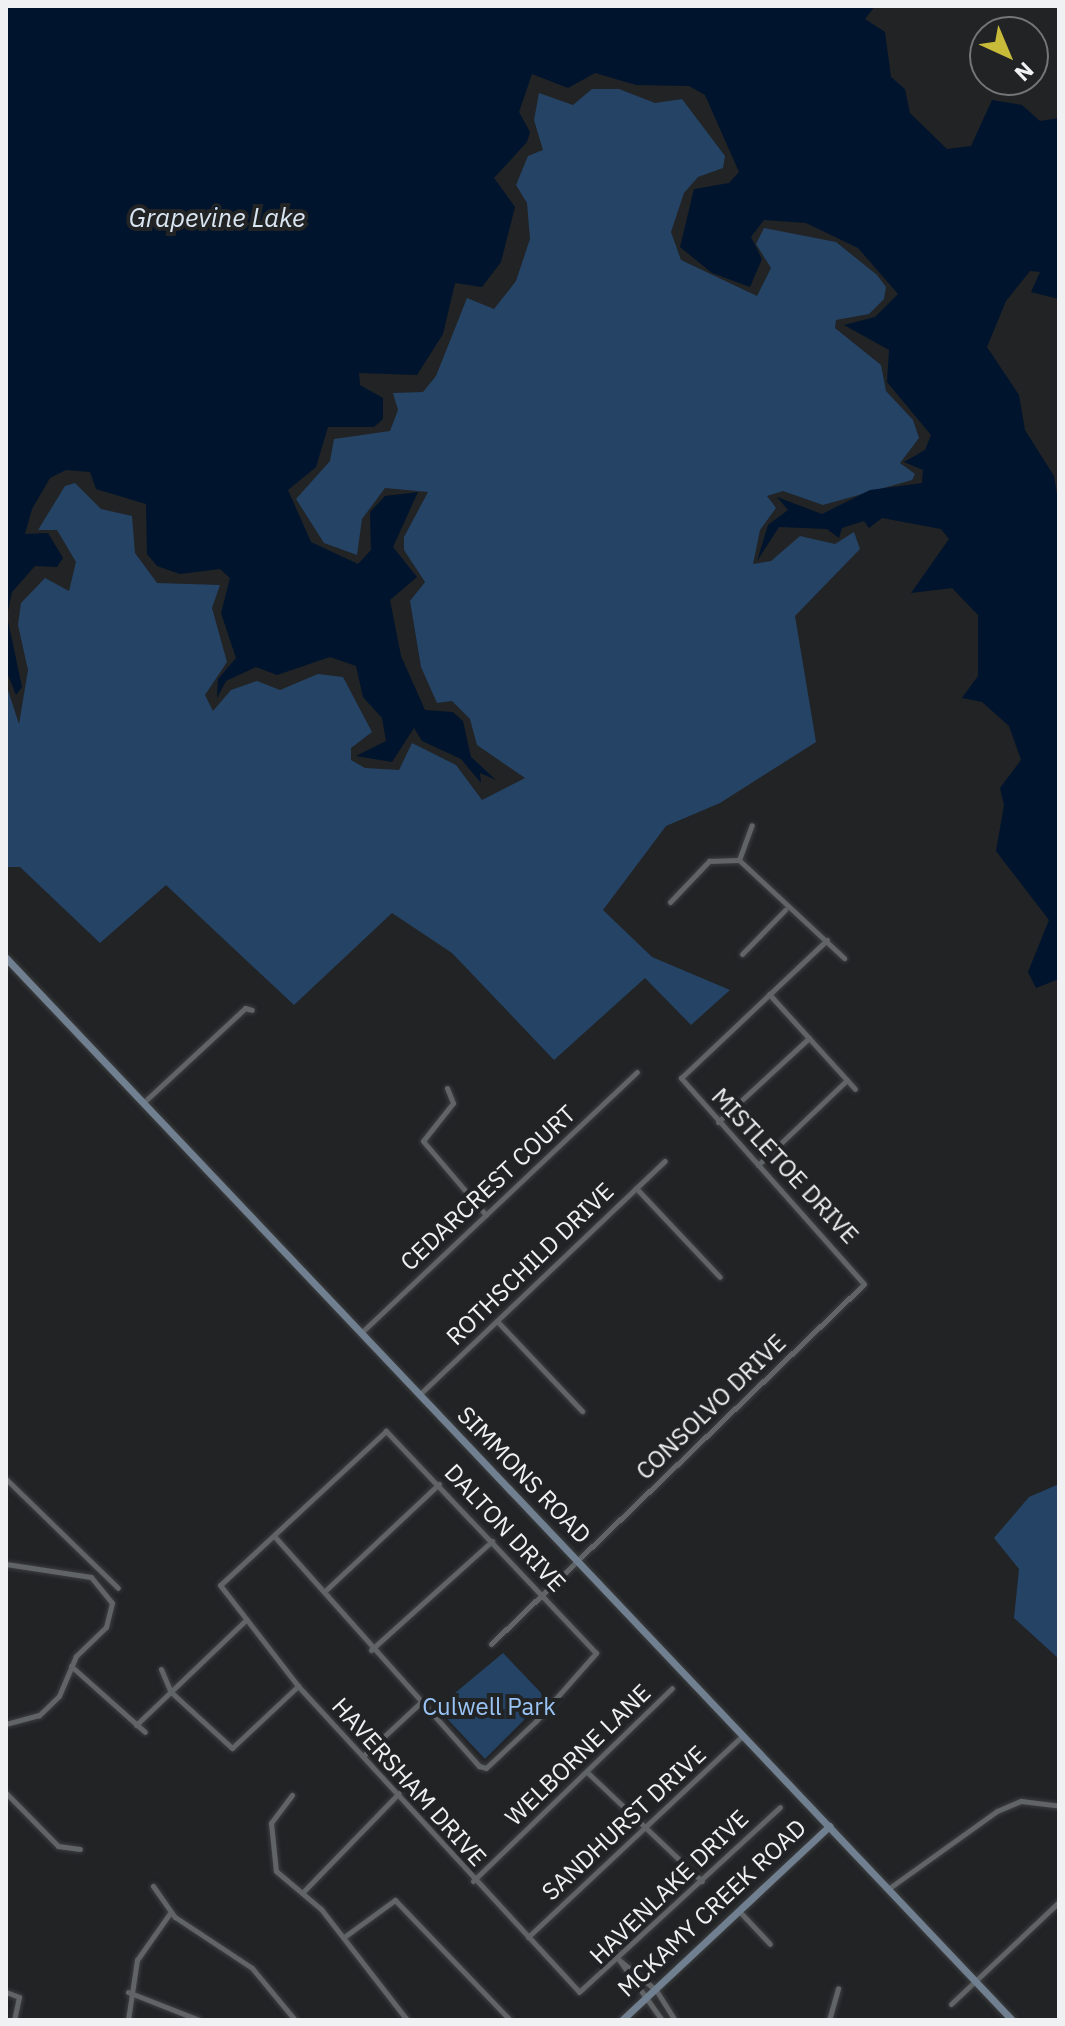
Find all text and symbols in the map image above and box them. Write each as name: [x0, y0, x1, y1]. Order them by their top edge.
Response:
north arrow: [969, 16, 1049, 96]
text: N: [1009, 56, 1040, 88]
water label: Grapevine Lake: [129, 202, 305, 234]
street label: MISTLETOE DRIVE: [706, 1082, 864, 1250]
street label: CEDARCREST COURT: [394, 1099, 582, 1277]
street label: ROTHSCHILD DRIVE: [440, 1177, 620, 1351]
street label: CONSOLVO DRIVE: [630, 1328, 792, 1486]
street label: SIMMONS ROAD: [451, 1400, 597, 1550]
street label: DALTON DRIVE: [439, 1458, 571, 1598]
street label: WELBORNE LANE: [499, 1678, 657, 1832]
street label: HAVERSHAM DRIVE: [326, 1692, 492, 1872]
park label: Culwell Park: [422, 1693, 556, 1721]
street label: SANDHURST DRIVE: [536, 1740, 712, 1906]
street label: HAVENLAKE DRIVE: [584, 1804, 754, 1970]
street label: MCKAMY CREEK ROAD: [612, 1813, 812, 2003]

